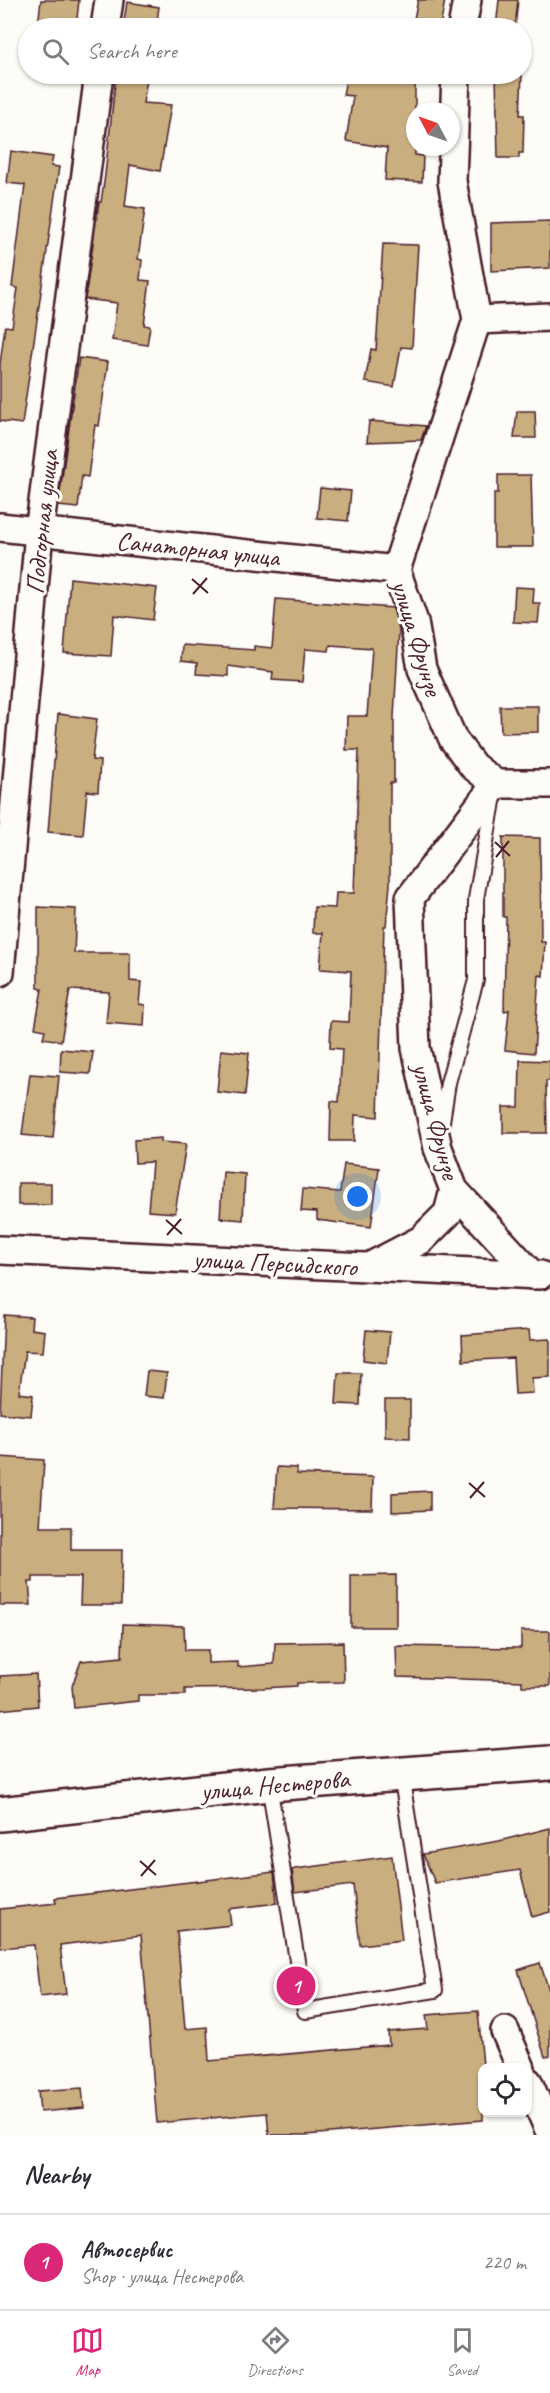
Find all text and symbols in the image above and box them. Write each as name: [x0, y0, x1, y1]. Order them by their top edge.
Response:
search box: [18, 18, 532, 84]
icon: search: [39, 35, 72, 68]
text: Search here: [87, 37, 177, 65]
north arrow: [406, 102, 460, 156]
street label: Подгорная улица: [18, 447, 66, 596]
street label: Санаторная улица: [115, 524, 283, 574]
street label: улица Фрунзе: [383, 574, 451, 701]
street label: улица Фрунзе: [404, 1057, 468, 1184]
your location: [343, 1182, 372, 1211]
street label: улица Персидского: [190, 1242, 360, 1284]
street label: улица Нестерова: [197, 1762, 352, 1808]
pin: 1: [276, 1964, 316, 2008]
map controls: [478, 2063, 532, 2117]
button: locate: [478, 2063, 532, 2117]
text: Nearby: [24, 2158, 89, 2191]
text: Автосервис: [81, 2236, 172, 2264]
text: 1: [39, 2250, 48, 2275]
text: 220 m: [483, 2250, 526, 2275]
text: Shop · улица Нестерова: [81, 2264, 243, 2289]
tab: Map: [71, 2324, 104, 2380]
tab: Directions: [247, 2324, 303, 2380]
tab: Saved: [446, 2324, 479, 2380]

